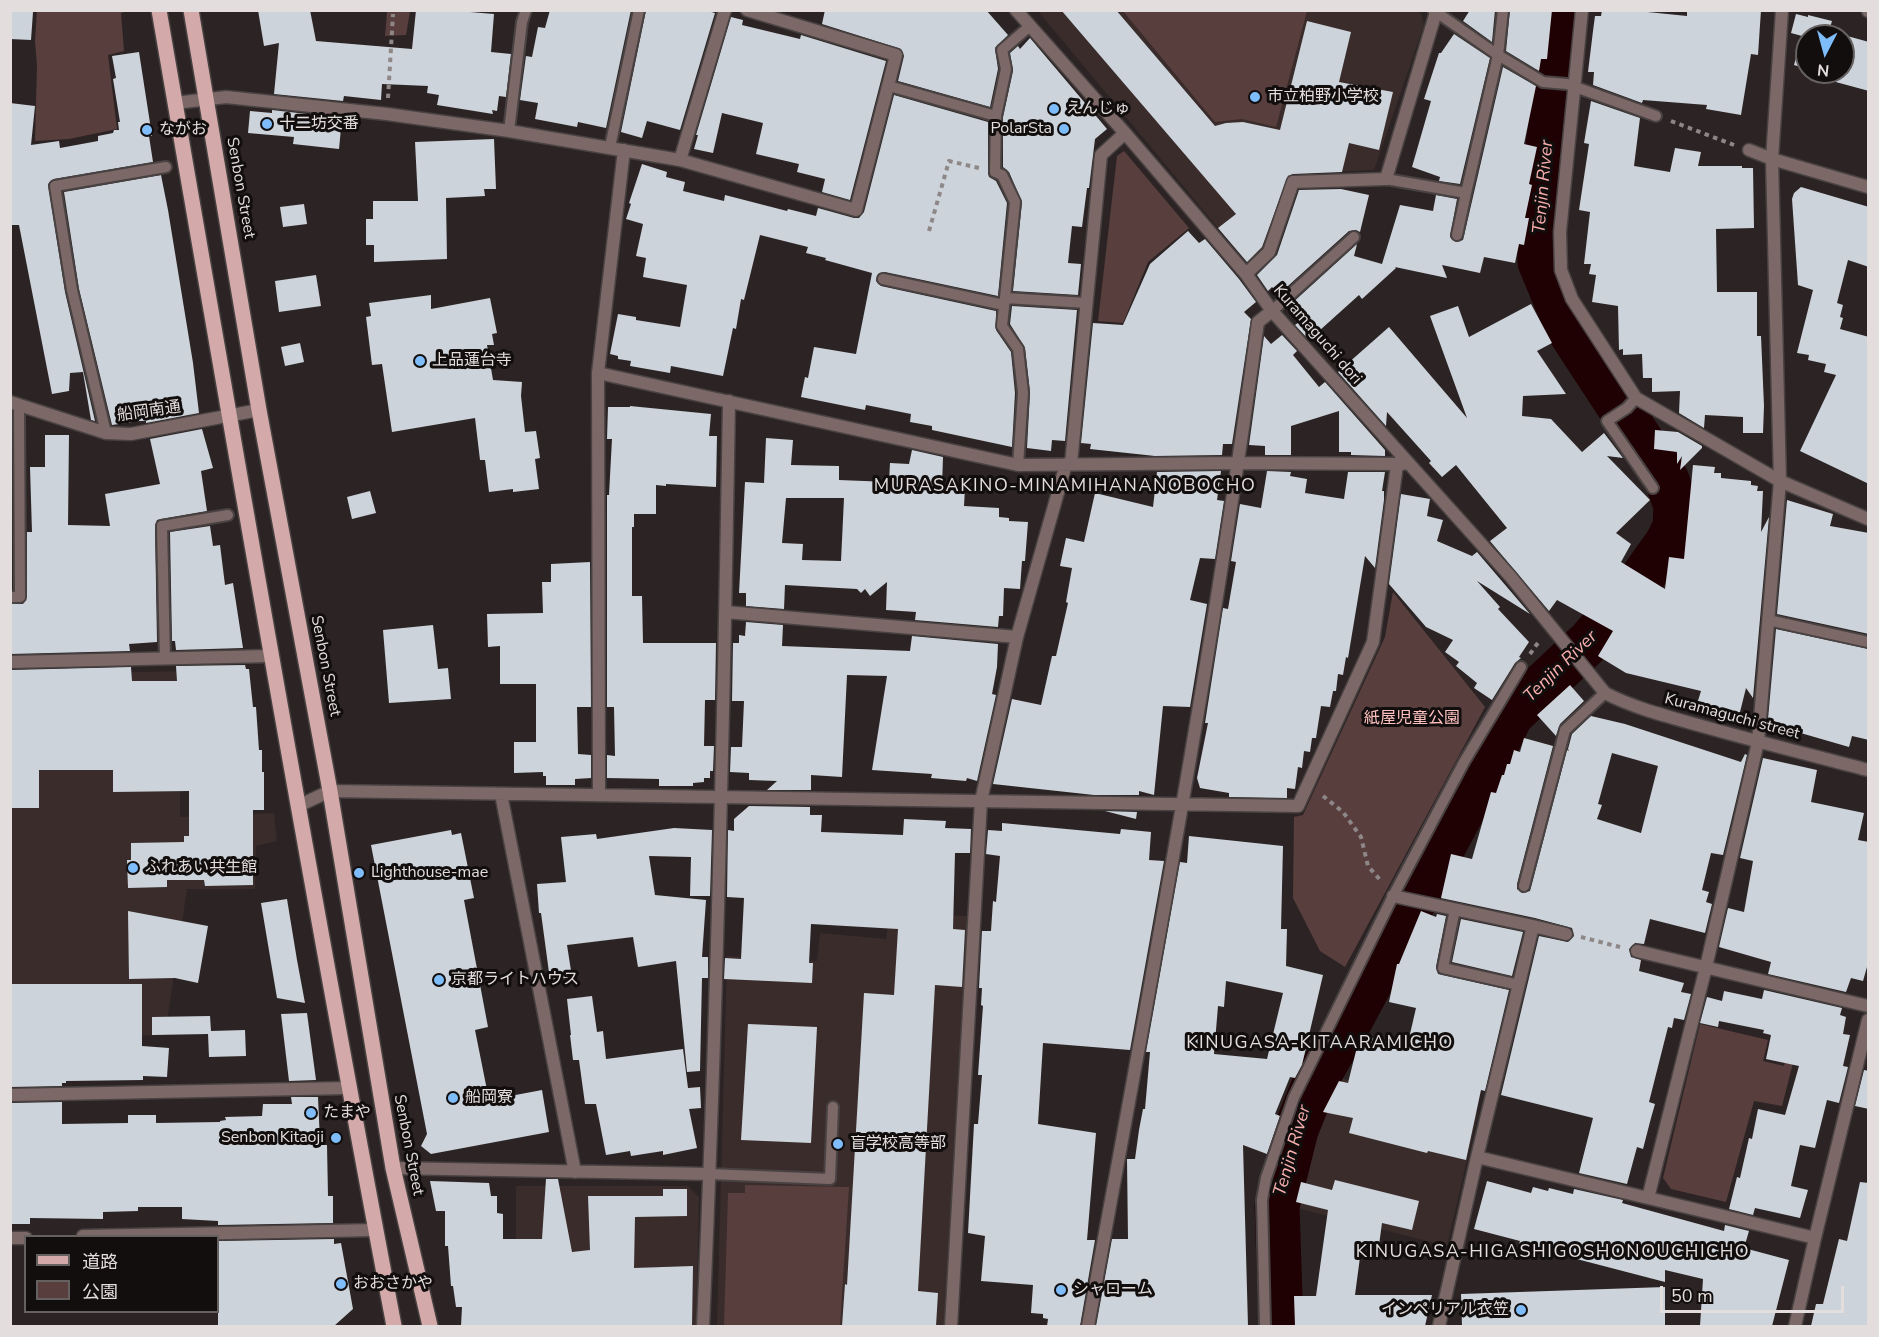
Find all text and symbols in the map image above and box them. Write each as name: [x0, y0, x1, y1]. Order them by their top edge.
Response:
north arrow: [1795, 24, 1855, 84]
text: N: [1816, 58, 1830, 81]
place label: 市立柏野小学校: [1267, 87, 1379, 107]
marker: 市立柏野小学校: [1248, 90, 1262, 104]
place label: えんじゅ: [1066, 99, 1130, 119]
marker: えんじゅ: [1047, 102, 1061, 116]
place label: 十二坊交番: [279, 114, 359, 134]
marker: 十二坊交番: [260, 117, 274, 131]
place label: PolarSta: [990, 119, 1052, 139]
place label: ながお: [159, 120, 207, 140]
marker: PolarSta: [1057, 122, 1071, 136]
marker: ながお: [140, 123, 154, 137]
street label: Senbon Street: [222, 136, 258, 240]
water label: Tenjin River: [1529, 139, 1559, 235]
street label: Kuramaguchi dori: [1269, 281, 1365, 389]
place label: 上品蓮台寺: [432, 351, 512, 371]
marker: 上品蓮台寺: [413, 354, 427, 368]
street label: 船岡南通: [116, 398, 182, 426]
district label: MURASAKINO-MINAMIHANANOBOCHO: [874, 476, 1256, 498]
street label: Senbon Street: [306, 614, 344, 718]
water label: Tenjin River: [1520, 627, 1602, 707]
street label: Kuramaguchi street: [1662, 690, 1802, 744]
park label: 紙屋児童公園: [1364, 709, 1460, 729]
place label: ふれあい共生館: [145, 858, 257, 878]
marker: ふれあい共生館: [126, 861, 140, 875]
place label: Lighthouse-mae: [371, 863, 488, 883]
marker: Lighthouse-mae: [352, 866, 366, 880]
place label: 京都ライトハウス: [451, 970, 579, 990]
marker: 京都ライトハウス: [432, 973, 446, 987]
district label: KINUGASA-KITAARAMICHO: [1186, 1033, 1454, 1055]
place label: 船岡寮: [465, 1088, 513, 1108]
marker: 船岡寮: [446, 1091, 460, 1105]
street label: Senbon Street: [389, 1093, 427, 1197]
place label: たまや: [323, 1103, 371, 1123]
water label: Tenjin River: [1270, 1103, 1316, 1199]
marker: たまや: [304, 1106, 318, 1120]
place label: Senbon Kitaoji: [221, 1128, 324, 1148]
marker: Senbon Kitaoji: [329, 1131, 343, 1145]
place label: 盲学校高等部: [850, 1134, 946, 1154]
marker: 盲学校高等部: [831, 1137, 845, 1151]
legend: [24, 1235, 219, 1313]
district label: KINUGASA-HIGASHIGOSHONOUCHICHO: [1356, 1242, 1750, 1264]
text: 道路: [82, 1250, 118, 1274]
place label: おおさかや: [353, 1274, 433, 1294]
scale bar: [1663, 1274, 1848, 1312]
marker: おおさかや: [334, 1277, 348, 1291]
text: 公園: [82, 1280, 118, 1304]
place label: シャローム: [1073, 1280, 1153, 1300]
marker: シャローム: [1054, 1283, 1068, 1297]
text: 50 m: [1671, 1284, 1713, 1308]
place label: インペリアル衣笠: [1381, 1300, 1509, 1320]
marker: インペリアル衣笠: [1514, 1303, 1528, 1317]

